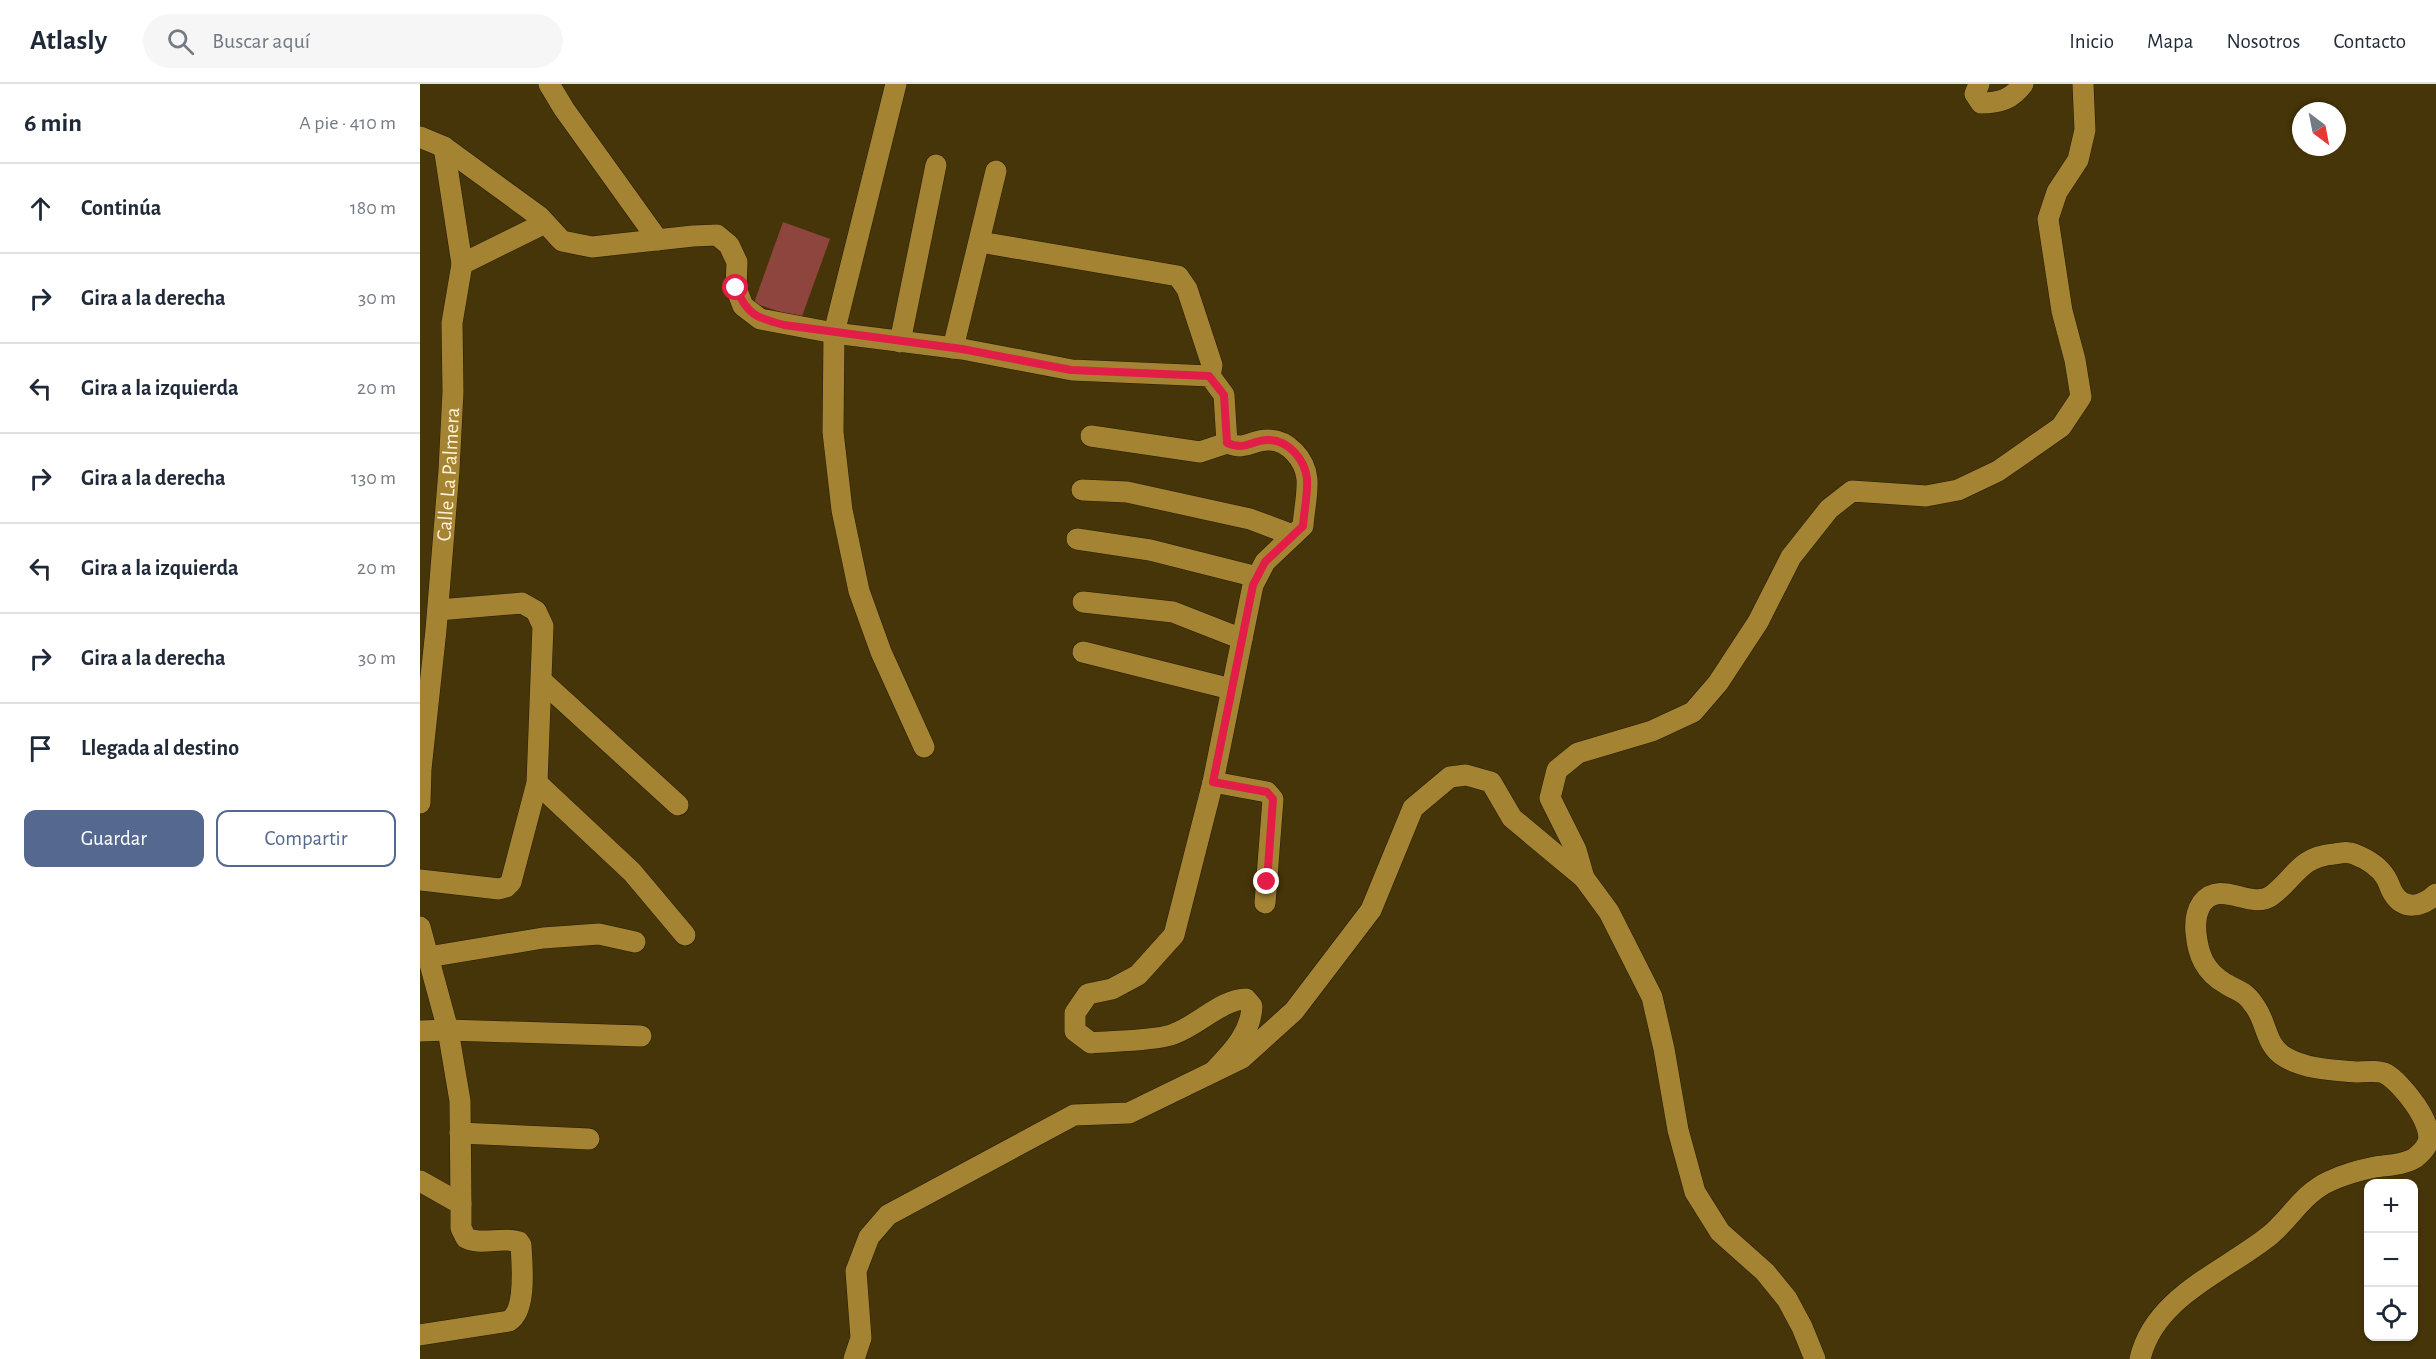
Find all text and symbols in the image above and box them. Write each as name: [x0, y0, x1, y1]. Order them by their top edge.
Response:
search box: [143, 14, 563, 68]
icon: search: [164, 25, 197, 58]
text: Atlasly: [30, 27, 107, 55]
text: Buscar aquí: [212, 30, 310, 52]
text: Inicio: [2069, 31, 2114, 52]
text: Mapa: [2147, 31, 2194, 52]
text: Nosotros: [2227, 31, 2300, 52]
text: Contacto: [2333, 31, 2406, 52]
north arrow: [2292, 102, 2346, 156]
text: 6 min: [24, 110, 82, 136]
text: A pie · 410 m: [299, 113, 396, 133]
icon: ahead: [24, 192, 57, 225]
text: Continúa: [81, 197, 161, 219]
text: 180 m: [350, 198, 396, 218]
route start: [722, 274, 748, 300]
icon: right: [24, 282, 57, 315]
text: Gira a la derecha: [81, 287, 226, 309]
text: 30 m: [358, 288, 396, 308]
icon: left: [24, 372, 57, 405]
text: Gira a la izquierda: [81, 377, 239, 399]
text: 20 m: [357, 378, 396, 398]
street label: Calle La Palmera: [433, 407, 463, 542]
icon: right: [24, 462, 57, 495]
text: Gira a la derecha: [81, 467, 226, 489]
text: 130 m: [351, 468, 396, 488]
icon: left: [24, 552, 57, 585]
text: Gira a la izquierda: [81, 557, 239, 579]
text: 20 m: [357, 558, 396, 578]
icon: right: [24, 642, 57, 675]
text: Gira a la derecha: [81, 647, 226, 669]
text: 30 m: [358, 648, 396, 668]
icon: arrive: [24, 732, 57, 765]
text: Llegada al destino: [81, 737, 239, 759]
button: Guardar: [24, 810, 204, 867]
button: Compartir: [216, 810, 396, 867]
route end: [1253, 868, 1279, 894]
map controls: [2364, 1179, 2418, 1341]
button: +: [2364, 1179, 2418, 1233]
button: −: [2364, 1233, 2418, 1287]
button: locate: [2364, 1287, 2418, 1341]

